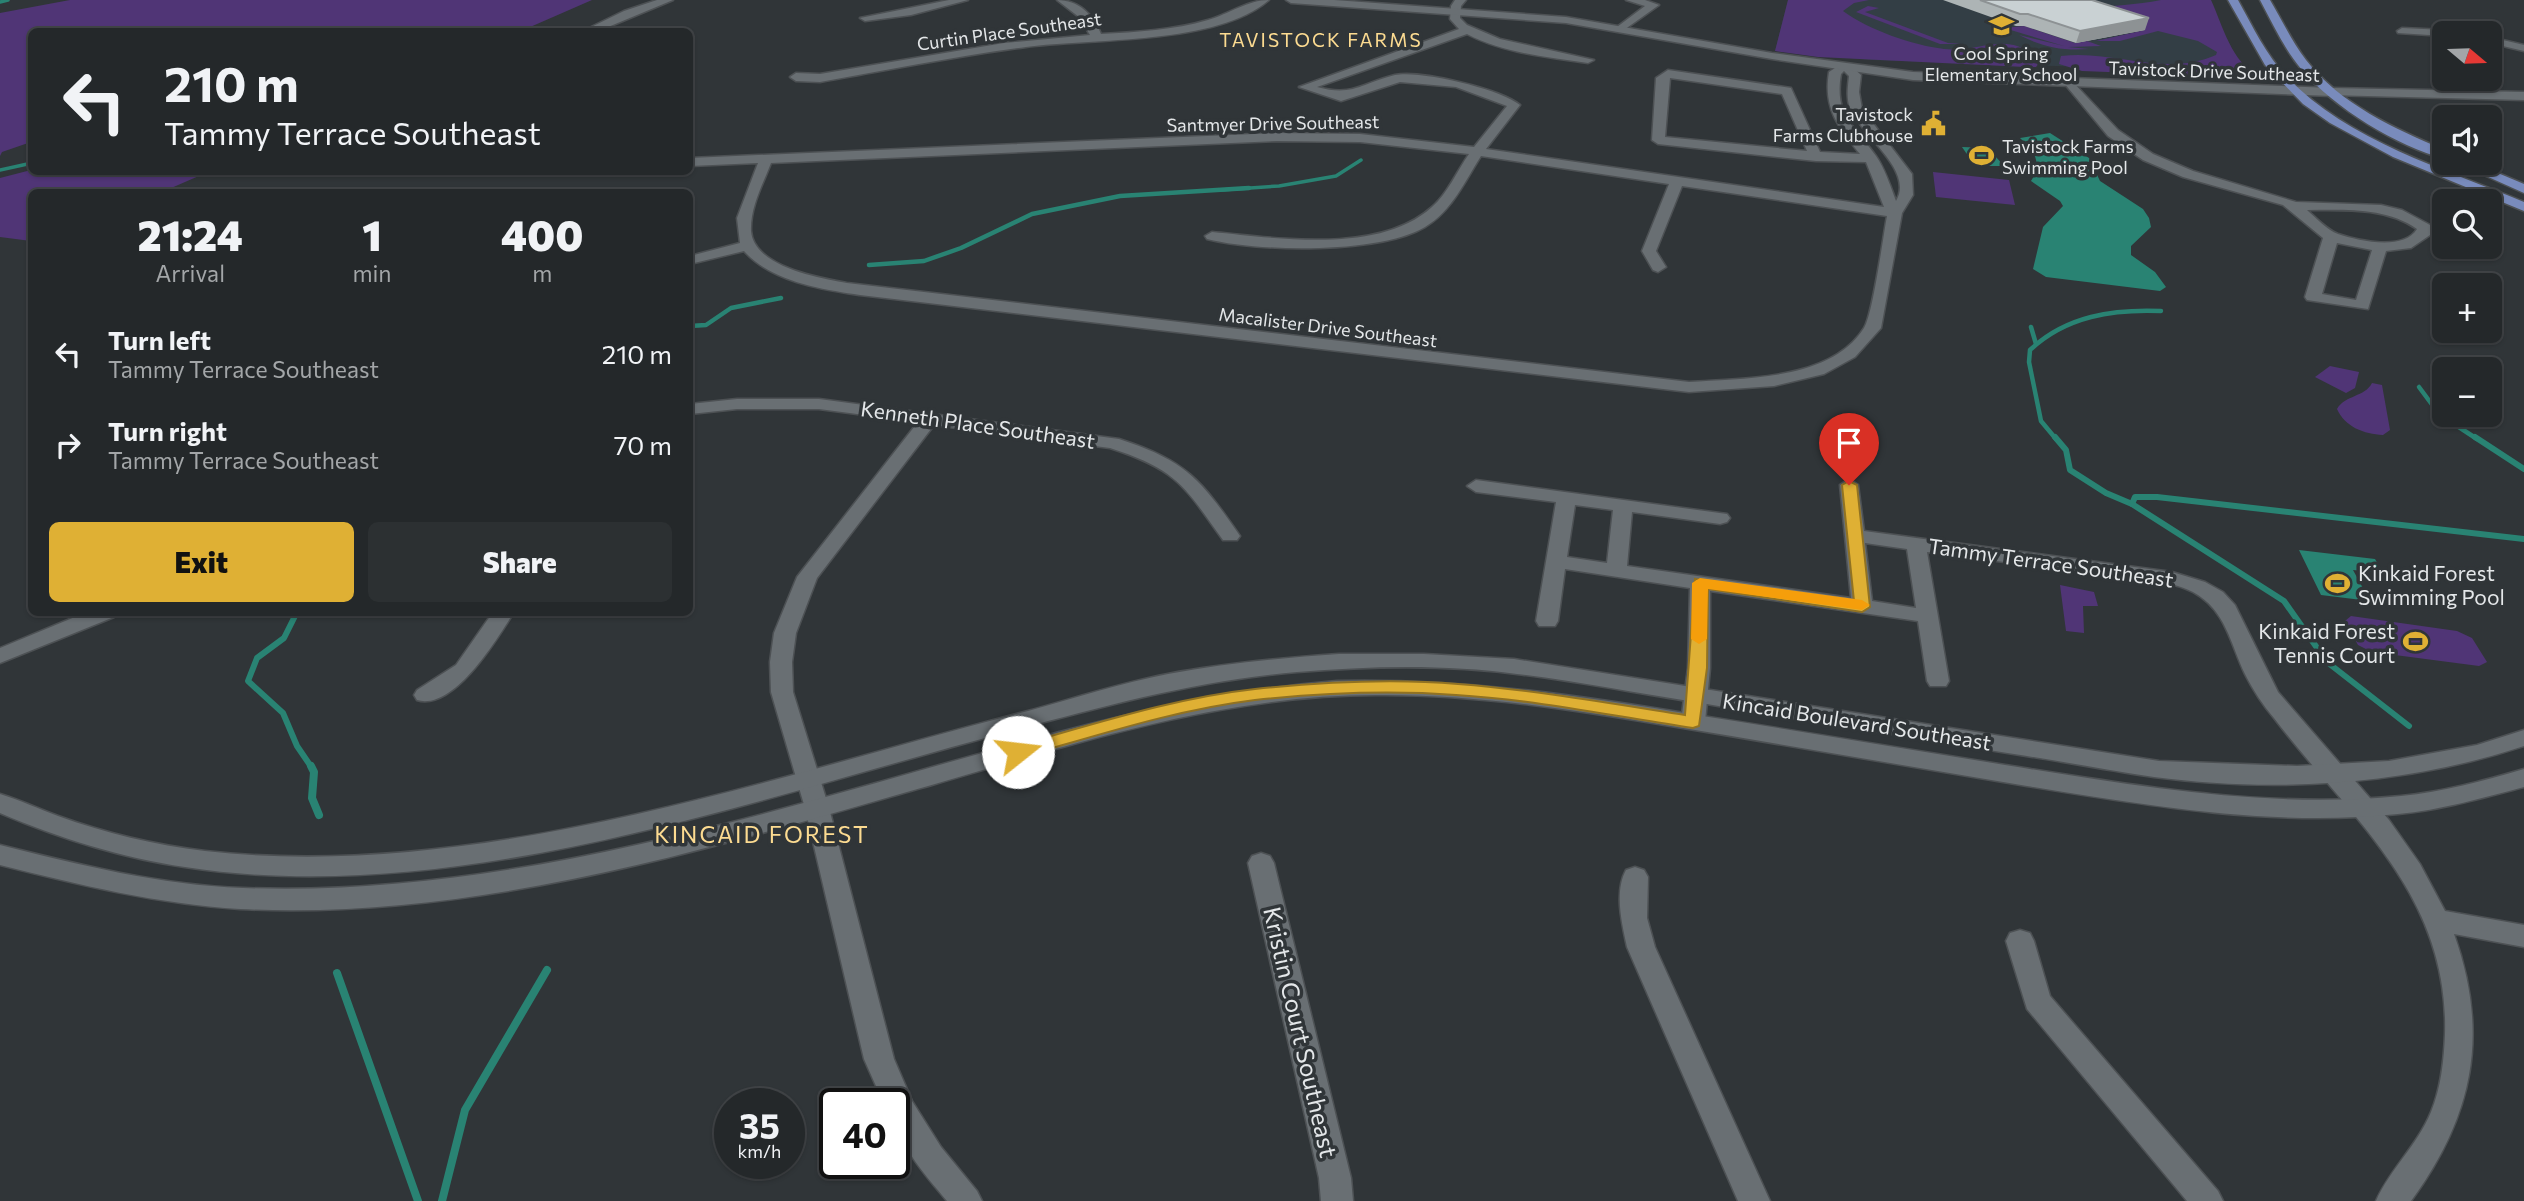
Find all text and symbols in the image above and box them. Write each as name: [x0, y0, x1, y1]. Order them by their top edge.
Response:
street label: Curtin Place Southeast: [915, 7, 1103, 55]
school or university icon: Cool Spring Elementary School: [1987, 12, 2015, 40]
north arrow: [2432, 21, 2502, 91]
map controls: [2432, 21, 2502, 427]
district label: TAVISTOCK FARMS: [1219, 28, 1423, 51]
place label: Cool Spring Elementary School: [1925, 42, 2077, 85]
text: 210 m: [164, 52, 299, 112]
icon: left: [49, 56, 140, 147]
street label: Tavistock Drive Southeast: [2108, 56, 2320, 86]
place label: Tavistock Farms Clubhouse: [1773, 103, 1913, 146]
button: sound: [2432, 105, 2502, 175]
street label: Santmyer Drive Southeast: [1166, 110, 1380, 136]
public building icon: Tavistock Farms Clubhouse: [1919, 110, 1947, 138]
text: Tammy Terrace Southeast: [164, 112, 541, 152]
place label: Tavistock Farms Swimming Pool: [2002, 135, 2134, 178]
sports icon: Tavistock Farms Swimming Pool: [1968, 142, 1996, 170]
button: search: [2432, 189, 2502, 259]
text: 21:24: [137, 208, 243, 260]
text: 1: [362, 208, 382, 260]
text: 400: [501, 208, 584, 260]
text: Arrival: [155, 259, 225, 287]
text: min: [352, 259, 392, 287]
text: m: [532, 259, 552, 287]
button: +: [2432, 273, 2502, 343]
street label: Macalister Drive Southeast: [1218, 303, 1438, 351]
text: Turn left: [108, 324, 211, 355]
icon: left: [49, 335, 87, 373]
text: 210 m: [602, 338, 672, 369]
text: Tammy Terrace Southeast: [108, 355, 379, 383]
button: −: [2432, 357, 2502, 427]
street label: Kenneth Place Southeast: [859, 395, 1097, 453]
pin: [1819, 413, 1879, 485]
text: Turn right: [108, 415, 227, 446]
icon: arrive: [1830, 424, 1868, 462]
icon: right: [49, 426, 87, 464]
text: 70 m: [614, 429, 672, 460]
text: Tammy Terrace Southeast: [108, 446, 379, 474]
button: Exit: [49, 522, 354, 602]
button: Share: [368, 522, 672, 602]
street label: Tammy Terrace Southeast: [1927, 532, 2175, 592]
place label: Kinkaid Forest Swimming Pool: [2358, 560, 2505, 609]
sports icon: Kinkaid Forest Swimming Pool: [2324, 570, 2352, 598]
place label: Kinkaid Forest Tennis Court: [2258, 618, 2395, 667]
sports icon: Kinkaid Forest Tennis Court: [2401, 628, 2429, 656]
street label: Kincaid Boulevard Southeast: [1721, 687, 1993, 755]
position arrow: [981, 715, 1055, 789]
district label: KINCAID FOREST: [654, 820, 870, 848]
street label: Kristin Court Southeast: [1258, 904, 1344, 1160]
speed limit sign: 40: [819, 1088, 910, 1179]
text: 35: [739, 1103, 780, 1146]
text: km/h: [738, 1140, 781, 1162]

